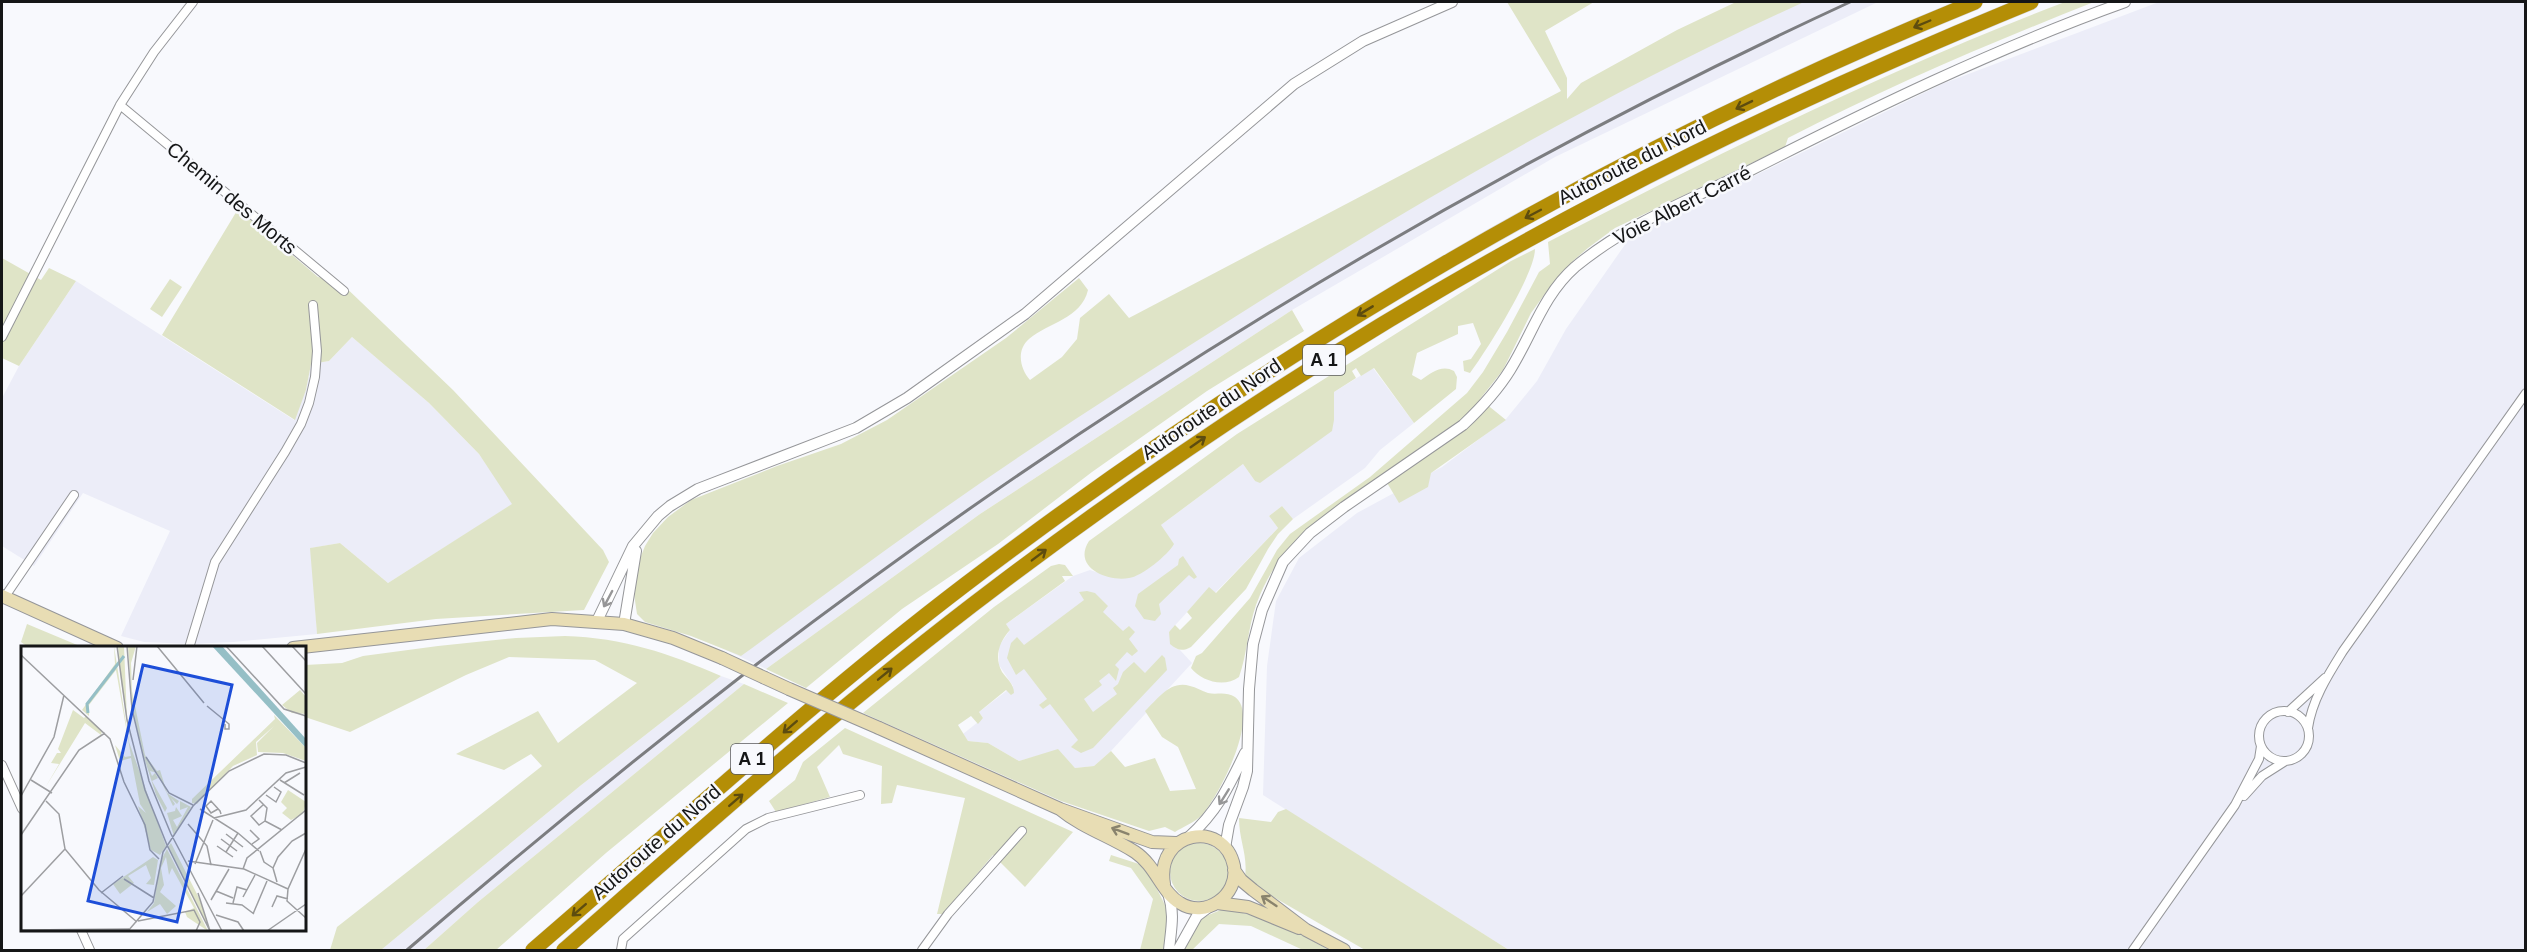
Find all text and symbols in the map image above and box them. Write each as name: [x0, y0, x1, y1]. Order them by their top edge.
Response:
one-way arrow: [1913, 19, 1931, 30]
one-way arrow: [1736, 100, 1754, 112]
street label: Autoroute du Nord: [1554, 115, 1710, 209]
street label: Chemin des Morts: [163, 137, 301, 259]
street label: Voie Albert Carré: [1610, 161, 1754, 249]
one-way arrow: [1525, 209, 1543, 220]
one-way arrow: [1357, 306, 1374, 318]
road number: A 1: [1303, 345, 1345, 375]
street label: Autoroute du Nord: [1137, 354, 1285, 464]
one-way arrow: [1190, 436, 1206, 448]
one-way arrow: [1031, 548, 1047, 561]
one-way arrow: [602, 590, 614, 607]
inset map: [21, 646, 306, 931]
one-way arrow: [877, 667, 893, 680]
one-way arrow: [783, 720, 798, 734]
road number: A 1: [731, 744, 773, 774]
street label: Autoroute du Nord: [587, 780, 725, 904]
one-way arrow: [1217, 789, 1230, 806]
one-way arrow: [728, 793, 743, 807]
one-way arrow: [1111, 824, 1130, 835]
one-way arrow: [1261, 895, 1278, 907]
one-way arrow: [572, 903, 587, 917]

